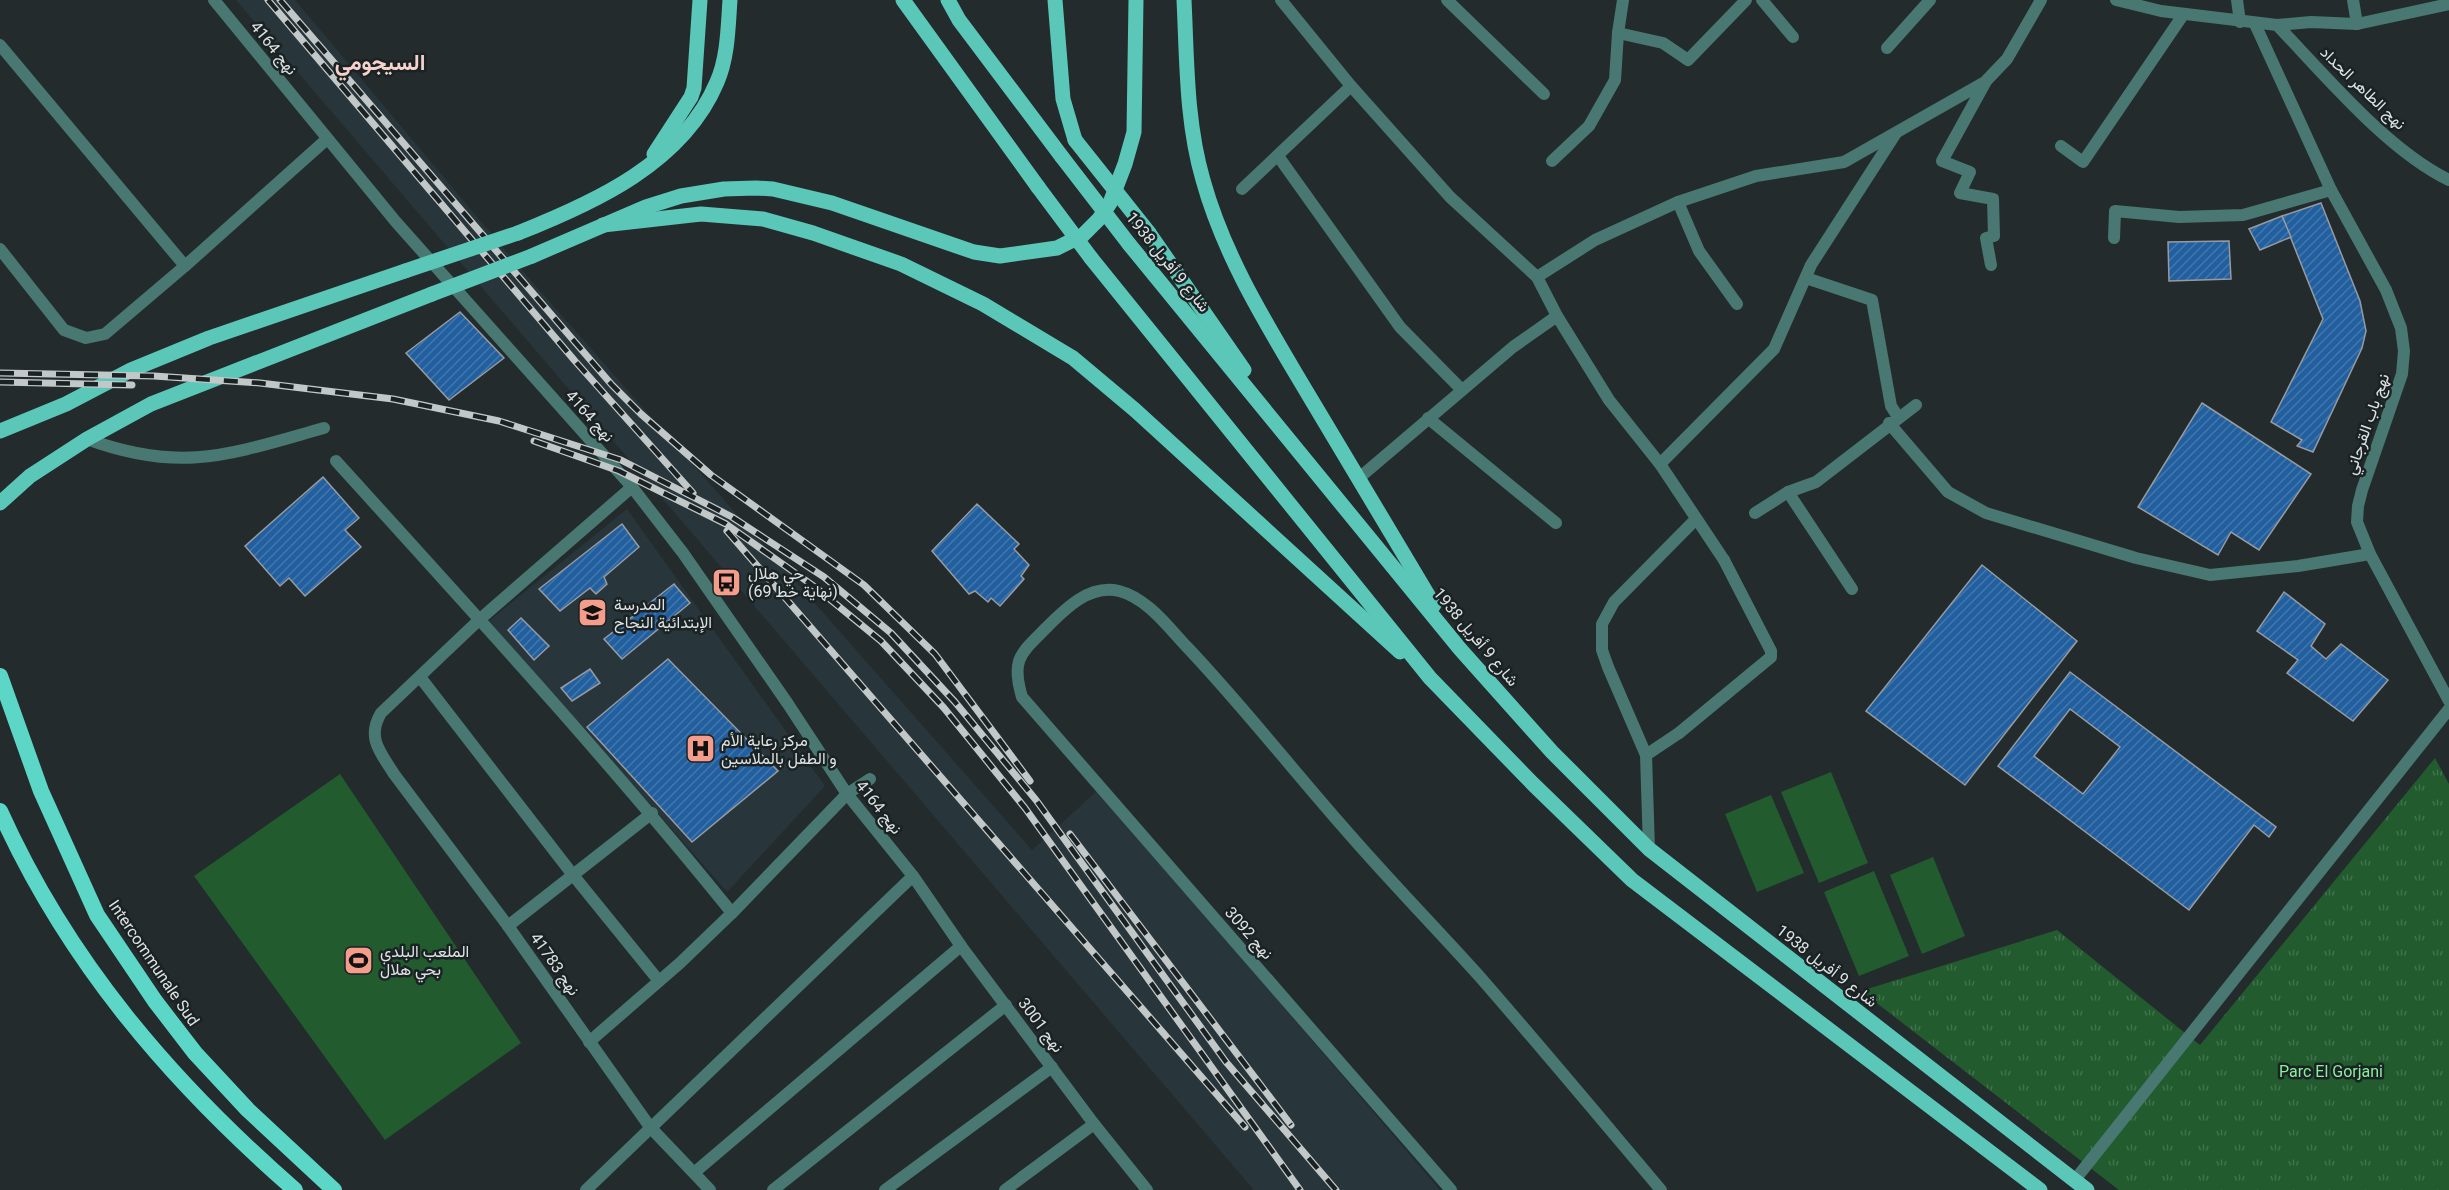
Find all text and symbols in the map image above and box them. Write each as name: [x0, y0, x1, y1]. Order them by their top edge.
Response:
street label: نهج 4164: [245, 17, 301, 80]
street label: نهج الطاهر الحداد: [2315, 43, 2410, 135]
district label: السيجومي: [335, 50, 425, 81]
street label: شارع 9 أفريل 1938: [1121, 208, 1214, 317]
street label: نهج باب القرجاني: [2341, 371, 2397, 478]
street label: نهج 4164: [560, 386, 618, 447]
place label: حي هلال (نهاية خط 69): [748, 564, 838, 602]
bus stop icon: حي هلال (نهاية خط 69): [711, 566, 743, 598]
street label: شارع 9 أفريل 1938: [1428, 584, 1523, 691]
place label: المدرسة الإبتدائية النجاح: [614, 595, 712, 634]
school or university icon: المدرسة الإبتدائية النجاح: [577, 597, 609, 629]
place label: مركز رعاية الأم و الطفل بالملاسين: [721, 731, 837, 769]
hospital icon: مركز رعاية الأم و الطفل بالملاسين: [684, 733, 716, 765]
street label: نهج 4164: [850, 776, 906, 839]
street label: Intercommunale Sud: [105, 896, 203, 1030]
street label: نهج 3092: [1219, 903, 1277, 965]
street label: شارع 9 أفريل 1938: [1772, 921, 1881, 1013]
street label: نهج 41783: [525, 929, 584, 1000]
place label: الملعب البلدي بحي هلال: [380, 942, 469, 983]
sports icon: الملعب البلدي بحي هلال: [343, 944, 375, 976]
street label: نهج 3001: [1013, 994, 1068, 1057]
park label: Parc El Gorjani: [2279, 1062, 2383, 1081]

